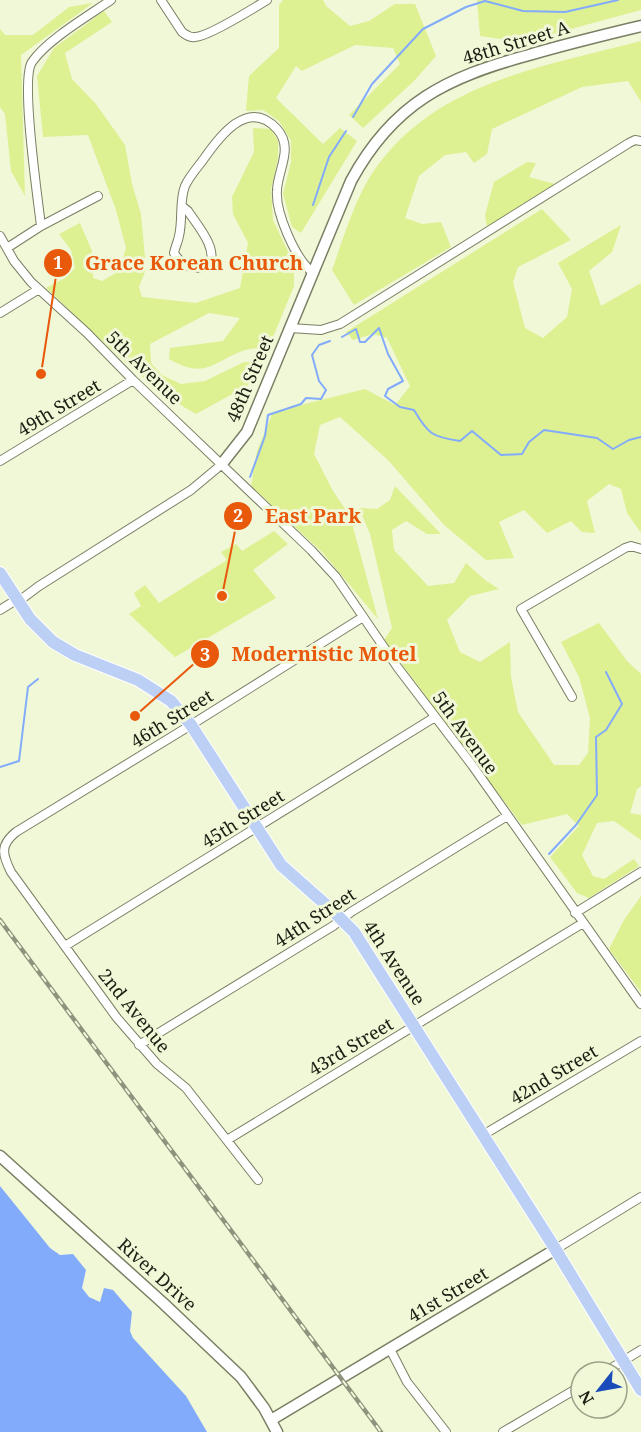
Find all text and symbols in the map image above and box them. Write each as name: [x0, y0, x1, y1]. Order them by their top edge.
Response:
street label: 48th Street A: [460, 14, 572, 70]
callout: Grace Korean Church: [43, 244, 315, 282]
text: Grace Korean Church: [85, 249, 303, 276]
text: 1: [53, 250, 63, 274]
street label: 5th Avenue: [102, 325, 188, 410]
street label: 48th Street: [220, 331, 278, 426]
street label: 49th Street: [13, 373, 104, 441]
callout: East Park: [223, 497, 373, 535]
text: East Park: [265, 502, 361, 529]
text: 2: [233, 503, 243, 527]
callout: Modernistic Motel: [190, 635, 428, 673]
text: Modernistic Motel: [232, 640, 416, 667]
text: 3: [200, 642, 210, 666]
street label: 46th Street: [126, 683, 217, 753]
street label: 5th Avenue: [428, 686, 504, 779]
street label: 45th Street: [197, 783, 288, 853]
street label: 44th Street: [269, 882, 360, 952]
street label: 4th Avenue: [358, 915, 431, 1010]
street label: 2nd Avenue: [93, 963, 176, 1057]
street label: 43rd Street: [304, 1012, 397, 1081]
street label: 42nd Street: [505, 1039, 602, 1110]
street label: River Drive: [113, 1232, 202, 1316]
street label: 41st Street: [403, 1261, 492, 1327]
north arrow: [569, 1360, 629, 1420]
text: N: [573, 1386, 599, 1409]

